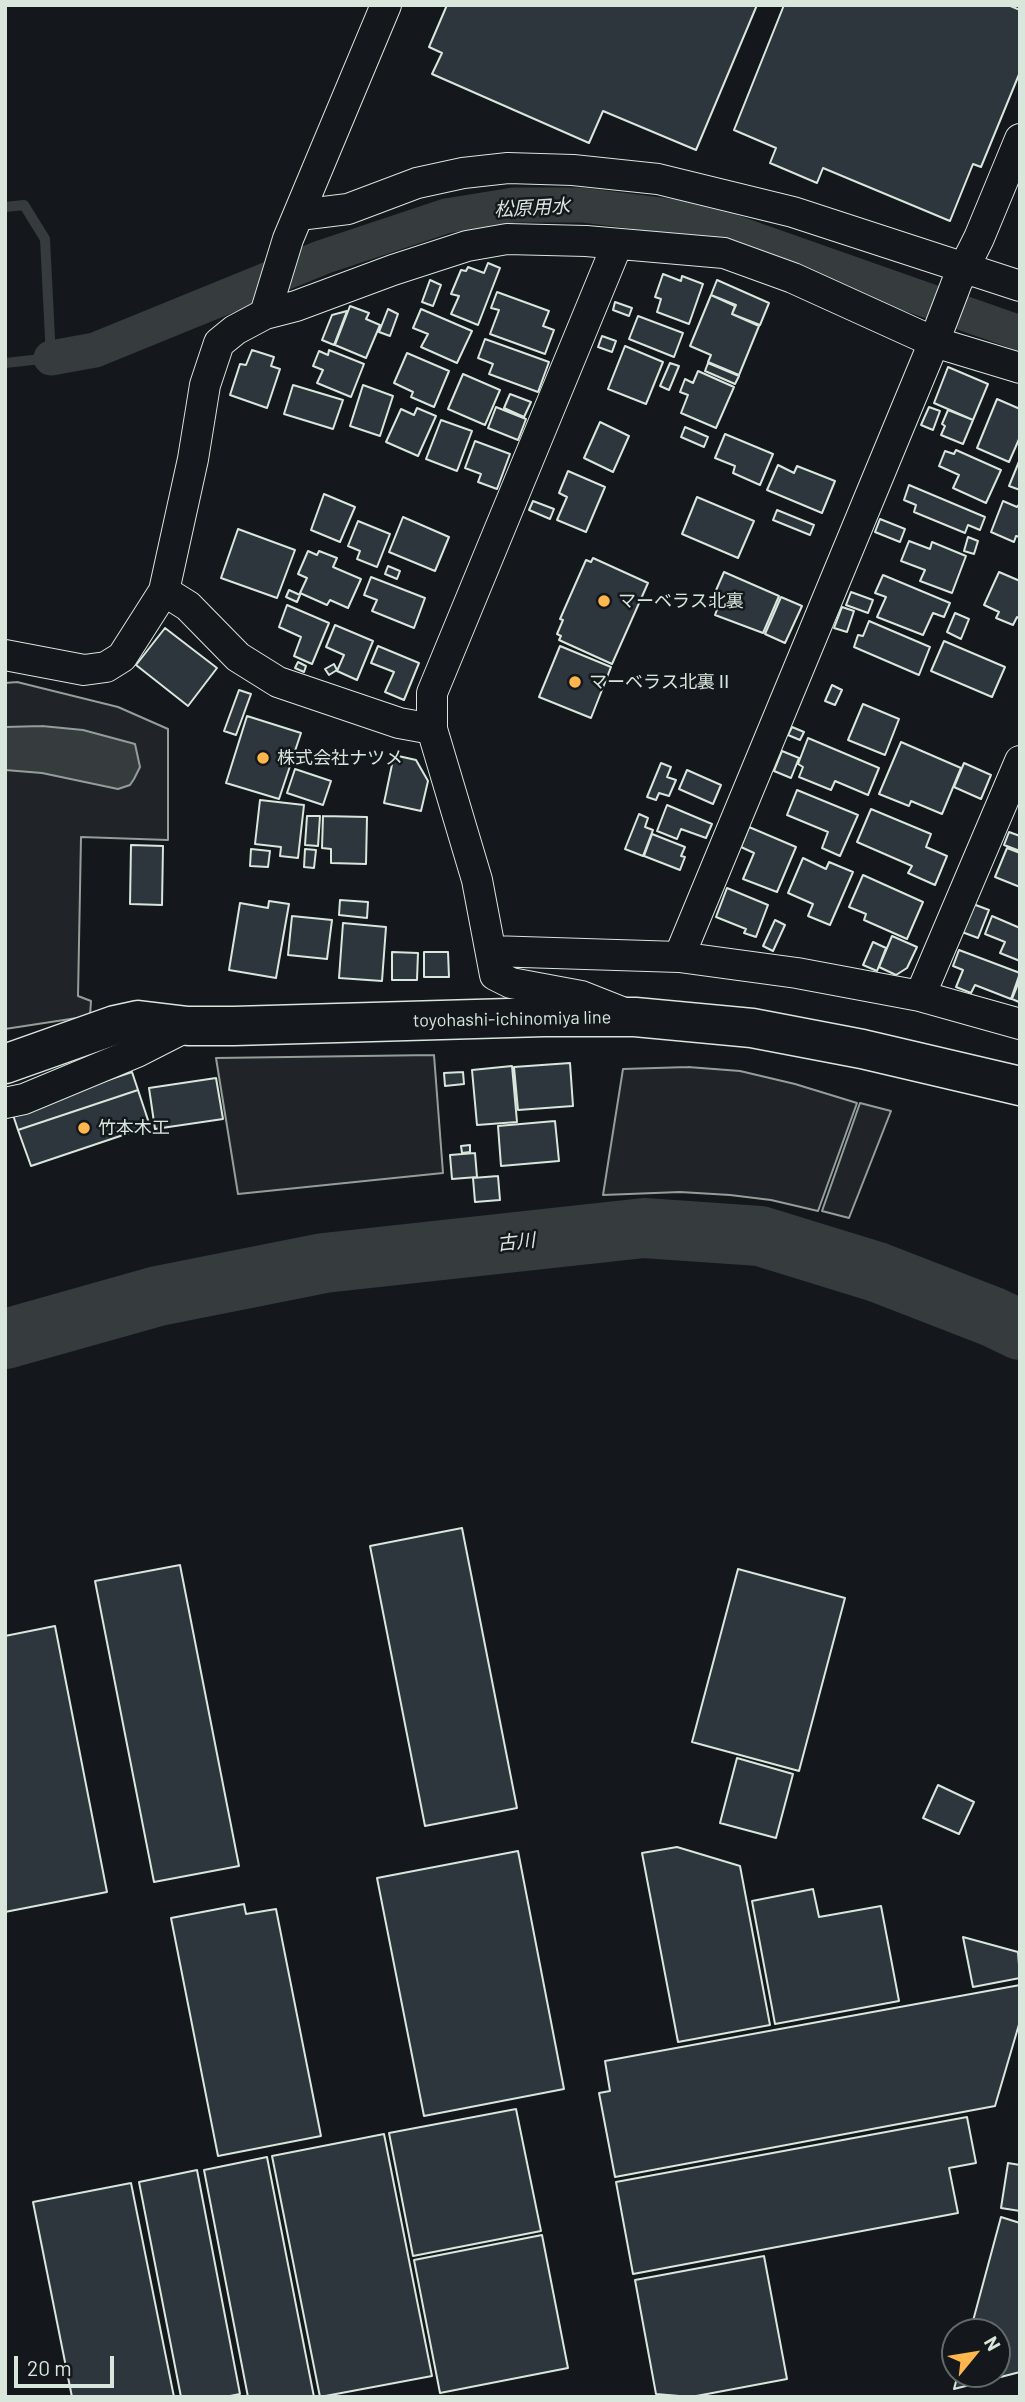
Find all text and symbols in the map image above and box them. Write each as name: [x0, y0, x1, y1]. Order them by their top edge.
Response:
water label: 松原用水: [493, 195, 571, 221]
place label: マーベラス北裏: [618, 590, 744, 612]
marker: マーベラス北裏: [596, 593, 612, 609]
place label: マーベラス北裏Ⅱ: [589, 671, 733, 693]
marker: マーベラス北裏Ⅱ: [567, 674, 583, 690]
place label: 株式会社ナツメ: [277, 747, 403, 769]
marker: 株式会社ナツメ: [255, 750, 271, 766]
street label: toyohashi-ichinomiya line: [413, 1006, 611, 1032]
place label: 竹本木工: [98, 1117, 170, 1139]
marker: 竹本木工: [76, 1120, 92, 1136]
water label: 古川: [496, 1229, 536, 1255]
north arrow: [941, 2318, 1011, 2388]
text: N: [980, 2332, 1006, 2354]
scale bar: [18, 2342, 117, 2386]
text: 20 m: [27, 2355, 72, 2380]

